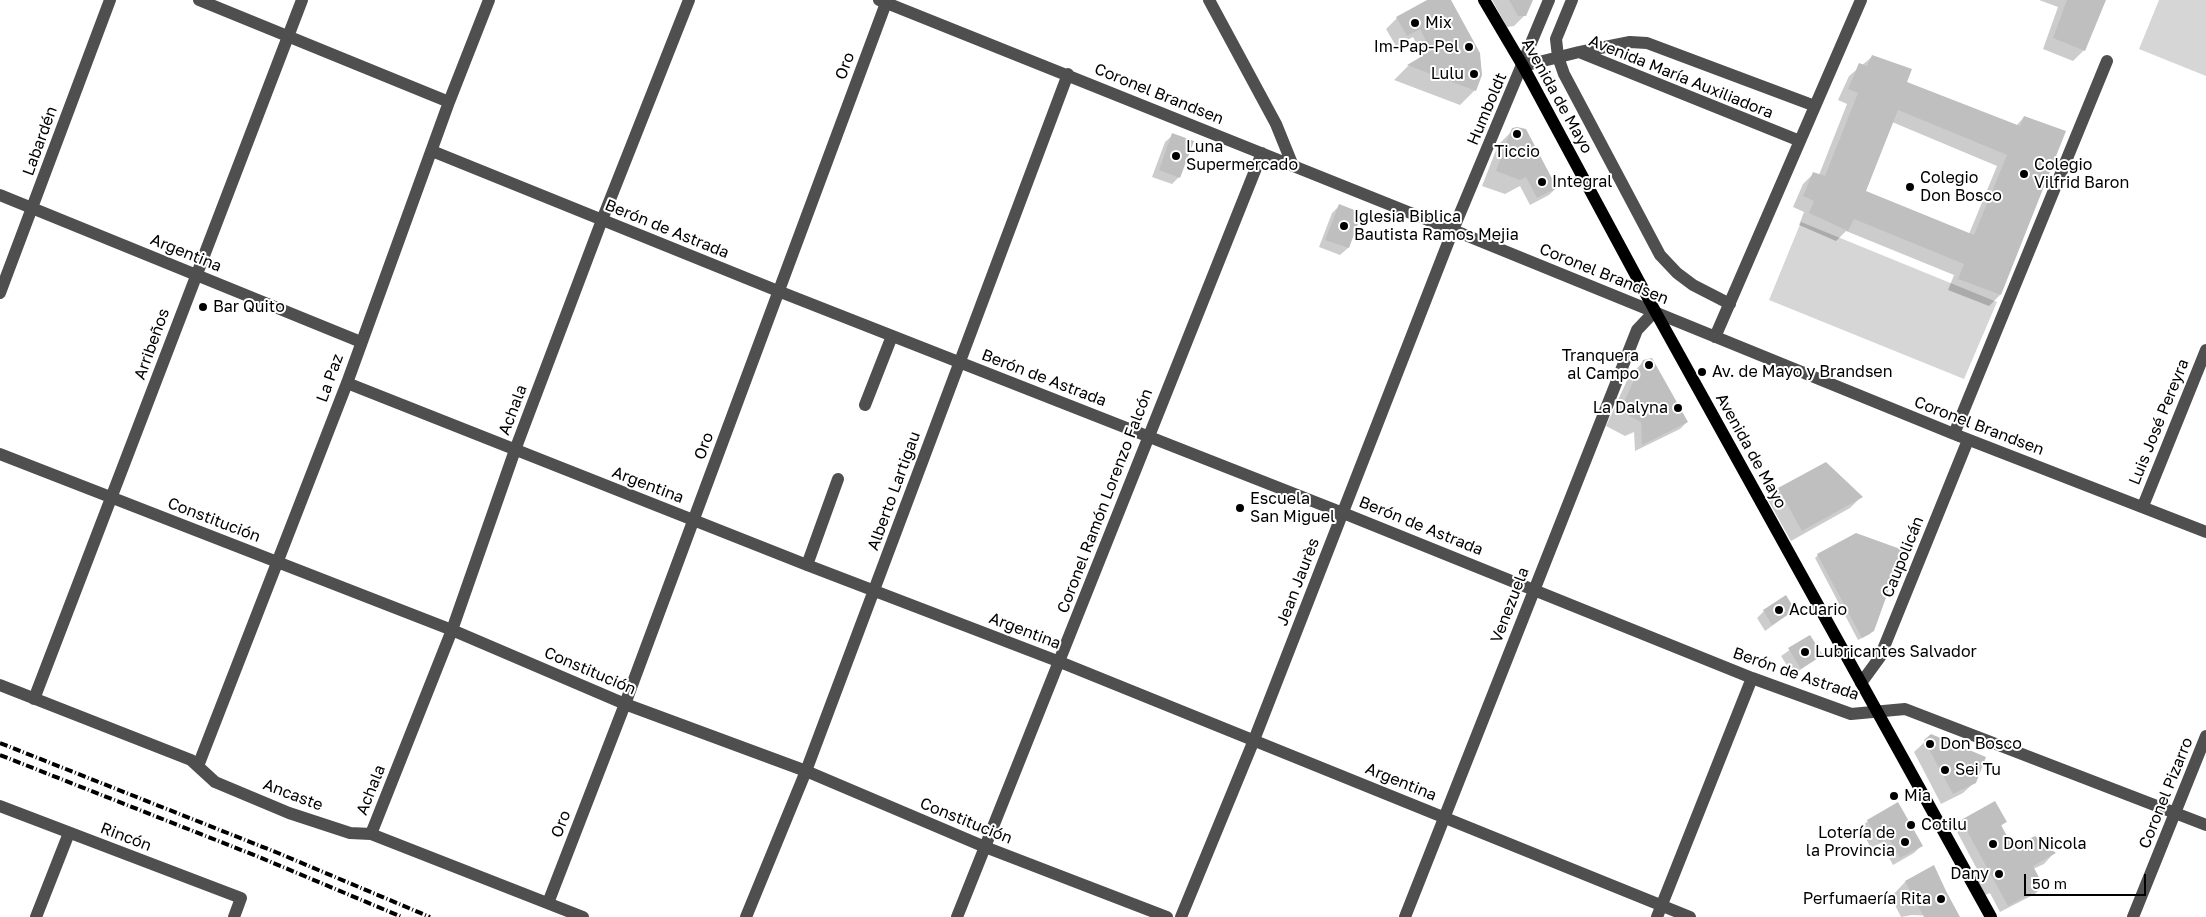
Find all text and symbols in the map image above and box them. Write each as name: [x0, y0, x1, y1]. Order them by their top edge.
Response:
place label: Mix: [1425, 13, 1452, 33]
marker: Mix: [1409, 17, 1421, 29]
street label: Avenida María Auxiliadora: [1586, 31, 1776, 123]
street label: Avenida de Mayo: [1517, 35, 1597, 157]
place label: Im-Pap-Pel: [1374, 37, 1459, 57]
marker: Im-Pap-Pel: [1463, 41, 1475, 53]
street label: Oro: [831, 50, 859, 82]
street label: Coronel Brandsen: [1092, 59, 1226, 129]
place label: Lulu: [1431, 64, 1464, 84]
marker: Lulu: [1468, 68, 1480, 80]
street label: Humboldt: [1463, 70, 1511, 148]
street label: Labardén: [19, 104, 61, 178]
marker: Ticcio: [1511, 128, 1523, 140]
place label: Luna Supermercado: [1186, 137, 1298, 175]
place label: Ticcio: [1494, 142, 1540, 162]
marker: Luna Supermercado: [1170, 150, 1182, 162]
place label: Colegio Vilfrid Baron: [2034, 155, 2129, 193]
place label: Colegio Don Bosco: [1920, 168, 2002, 206]
marker: Colegio Vilfrid Baron: [2018, 168, 2030, 180]
place label: Integral: [1552, 172, 1612, 192]
marker: Integral: [1536, 176, 1548, 188]
marker: Colegio Don Bosco: [1904, 181, 1916, 193]
street label: Berón de Astrada: [602, 195, 732, 263]
place label: Iglesia Biblica Bautista Ramos Mejia: [1354, 207, 1519, 245]
marker: Iglesia Biblica Bautista Ramos Mejia: [1338, 220, 1350, 232]
street label: Argentina: [148, 230, 224, 276]
street label: Coronel Brandsen: [1537, 239, 1671, 309]
place label: Bar Quito: [213, 297, 285, 317]
marker: Bar Quito: [197, 301, 209, 313]
street label: Arribeños: [130, 306, 174, 382]
street label: Berón de Astrada: [979, 345, 1109, 411]
place label: Tranquera al Campo: [1562, 346, 1639, 384]
street label: La Paz: [312, 351, 348, 405]
street label: Luis José Pereyra: [2125, 356, 2193, 488]
marker: Tranquera al Campo: [1643, 359, 1655, 371]
place label: Av. de Mayo y Brandsen: [1712, 362, 1892, 382]
marker: Av. de Mayo y Brandsen: [1696, 366, 1708, 378]
street label: Achala: [495, 382, 531, 438]
street label: Coronel Ramón Lorenzo Falcón: [1053, 386, 1157, 616]
street label: Avenida de Mayo: [1711, 390, 1791, 512]
street label: Coronel Brandsen: [1911, 392, 2047, 460]
place label: La Dalyna: [1593, 398, 1668, 418]
marker: La Dalyna: [1672, 402, 1684, 414]
street label: Alberto Lartigau: [864, 429, 924, 553]
street label: Oro: [690, 430, 718, 462]
street label: Argentina: [609, 463, 687, 507]
place label: Escuela San Miguel: [1250, 489, 1335, 527]
street label: Berón de Astrada: [1356, 492, 1486, 560]
street label: Constitución: [165, 493, 263, 547]
marker: Escuela San Miguel: [1234, 502, 1246, 514]
street label: Caupolicán: [1878, 514, 1928, 600]
street label: Jean Jaurès: [1272, 535, 1324, 629]
street label: Venezuela: [1487, 564, 1533, 646]
place label: Acuario: [1789, 600, 1847, 620]
marker: Acuario: [1773, 604, 1785, 616]
street label: Argentina: [986, 609, 1064, 653]
place label: Lubricantes Salvador: [1815, 642, 1977, 662]
street label: Constitución: [541, 643, 639, 699]
street label: Berón de Astrada: [1730, 643, 1862, 705]
marker: Lubricantes Salvador: [1799, 646, 1811, 658]
place label: Don Bosco: [1940, 734, 2022, 754]
street label: Coronel Pizarro: [2135, 735, 2197, 851]
marker: Don Bosco: [1924, 738, 1936, 750]
street label: Argentina: [1363, 759, 1439, 805]
place label: Sei Tu: [1955, 760, 2001, 780]
street label: Achala: [352, 762, 390, 818]
marker: Sei Tu: [1939, 764, 1951, 776]
street label: Ancaste: [260, 775, 326, 815]
place label: Mia: [1904, 786, 1931, 806]
marker: Mia: [1888, 790, 1900, 802]
street label: Constitución: [917, 794, 1015, 848]
street label: Oro: [547, 808, 575, 840]
place label: Cotilu: [1921, 815, 1967, 835]
street label: Rincón: [98, 819, 154, 855]
marker: Cotilu: [1905, 819, 1917, 831]
place label: Lotería de la Provincia: [1806, 823, 1895, 861]
place label: Don Nicola: [2003, 834, 2087, 854]
marker: Lotería de la Provincia: [1899, 836, 1911, 848]
marker: Don Nicola: [1987, 838, 1999, 850]
place label: Dany: [1950, 864, 1989, 884]
scale bar: [2026, 864, 2148, 896]
marker: Dany: [1993, 868, 2005, 880]
text: 50 m: [2032, 874, 2067, 892]
place label: Perfumaería Rita: [1803, 889, 1931, 909]
marker: Perfumaería Rita: [1935, 893, 1947, 905]

